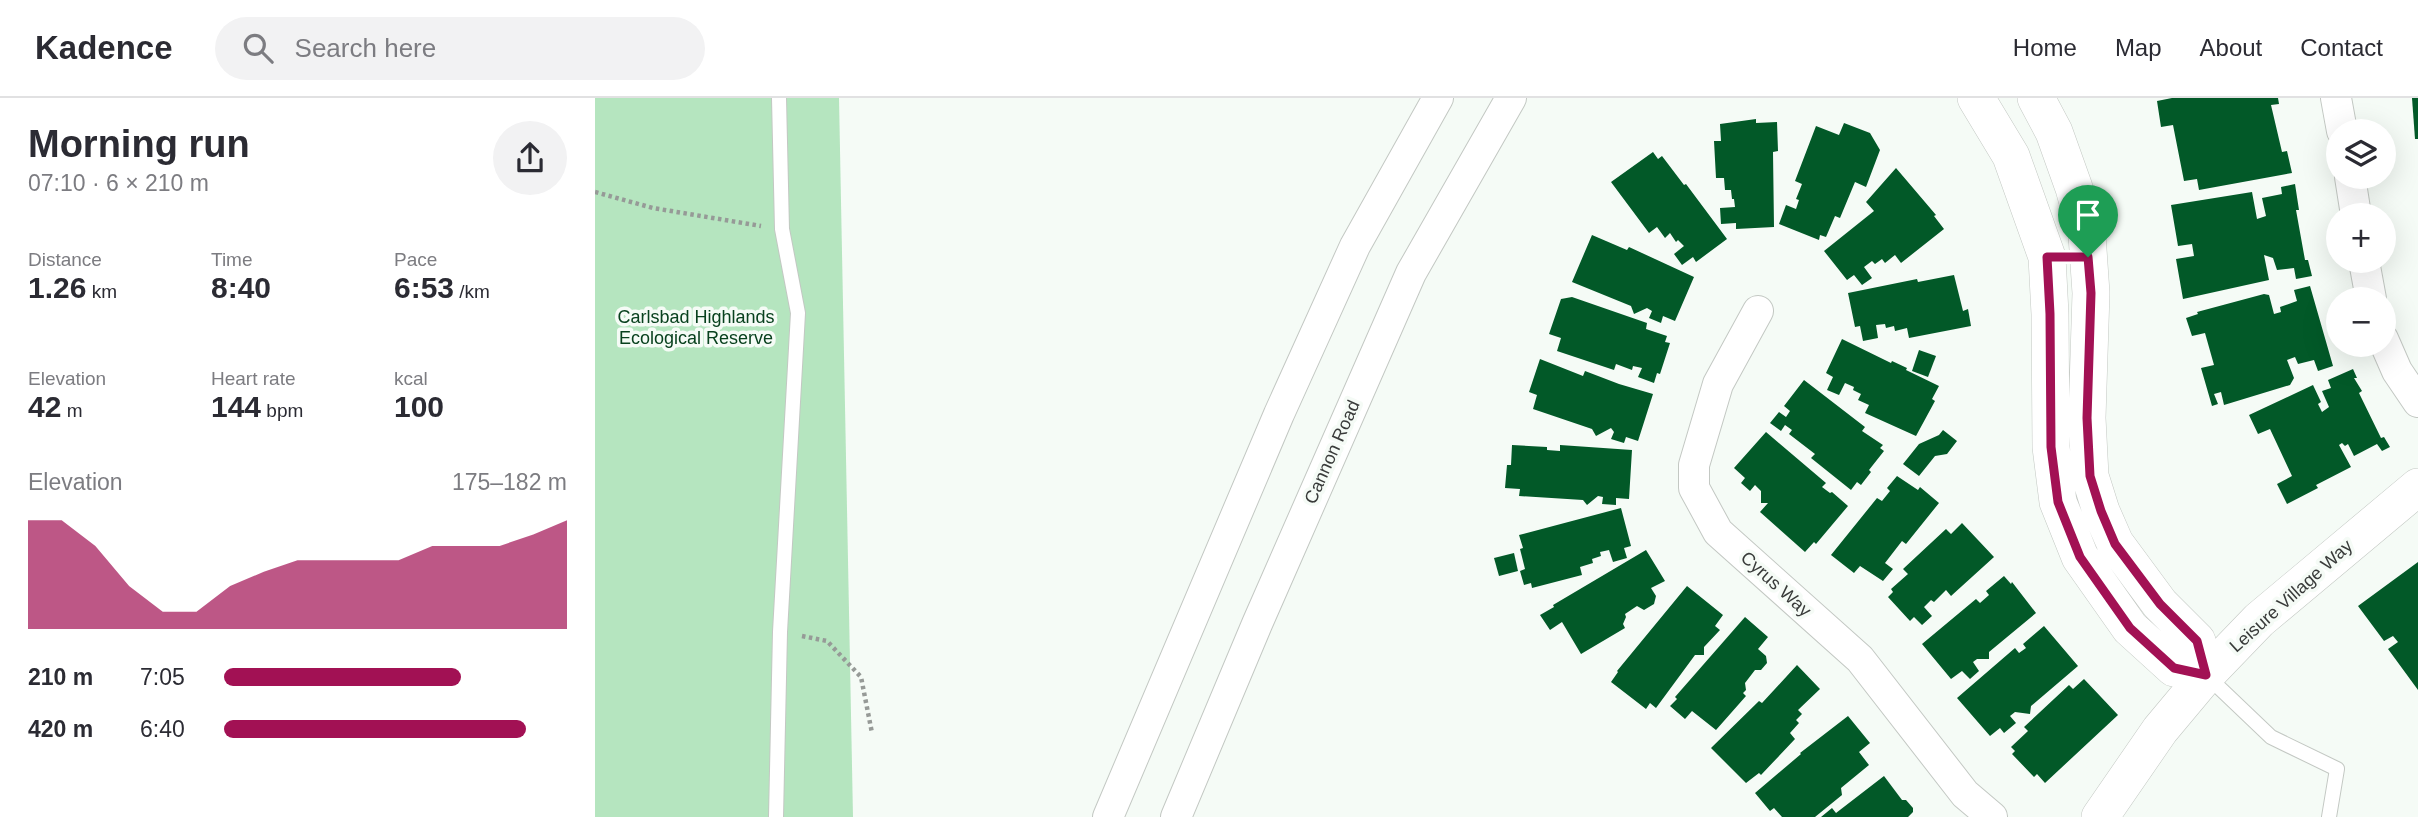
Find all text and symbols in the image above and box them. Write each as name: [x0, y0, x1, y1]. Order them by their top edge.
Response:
search box: [215, 17, 705, 80]
text: Kadence: [35, 29, 173, 66]
icon: search: [239, 29, 277, 67]
text: Search here: [295, 33, 436, 63]
text: Home: [2013, 34, 2077, 61]
text: Map: [2115, 34, 2162, 61]
text: About: [2200, 34, 2262, 61]
text: Contact: [2300, 34, 2383, 61]
map controls: [2326, 119, 2396, 357]
button: layers: [2326, 119, 2396, 189]
button: share: [493, 121, 567, 195]
text: Morning run: [28, 123, 250, 165]
text: 07:10 · 6 × 210 m: [28, 170, 209, 196]
pin: [2058, 185, 2118, 257]
icon: arrive: [2069, 196, 2107, 234]
button: +: [2326, 203, 2396, 273]
text: Distance: [28, 249, 102, 270]
text: Time: [211, 249, 253, 270]
text: Pace: [394, 249, 437, 270]
text: 1.26: [28, 271, 86, 304]
text: 8:40: [211, 271, 271, 304]
text: 6:53: [394, 271, 454, 304]
text: km: [86, 281, 117, 302]
text: /km: [454, 281, 490, 302]
button: −: [2326, 287, 2396, 357]
park label: Carlsbad Highlands Ecological Reserve: [617, 307, 775, 348]
text: Elevation: [28, 368, 106, 389]
text: Heart rate: [211, 368, 295, 389]
text: kcal: [394, 368, 428, 389]
text: 42: [28, 390, 61, 423]
text: 144: [211, 390, 261, 423]
text: 100: [394, 390, 444, 423]
street label: Cannon Road: [1300, 397, 1364, 507]
text: m: [61, 400, 82, 421]
text: bpm: [261, 400, 303, 421]
text: Elevation: [28, 469, 123, 495]
text: 175–182 m: [452, 469, 567, 495]
street label: Leisure Village Way: [2226, 536, 2356, 656]
street label: Cyrus Way: [1737, 547, 1815, 621]
text: 210 m: [28, 664, 93, 690]
text: 7:05: [140, 664, 185, 690]
text: 420 m: [28, 716, 93, 742]
text: 6:40: [140, 716, 185, 742]

